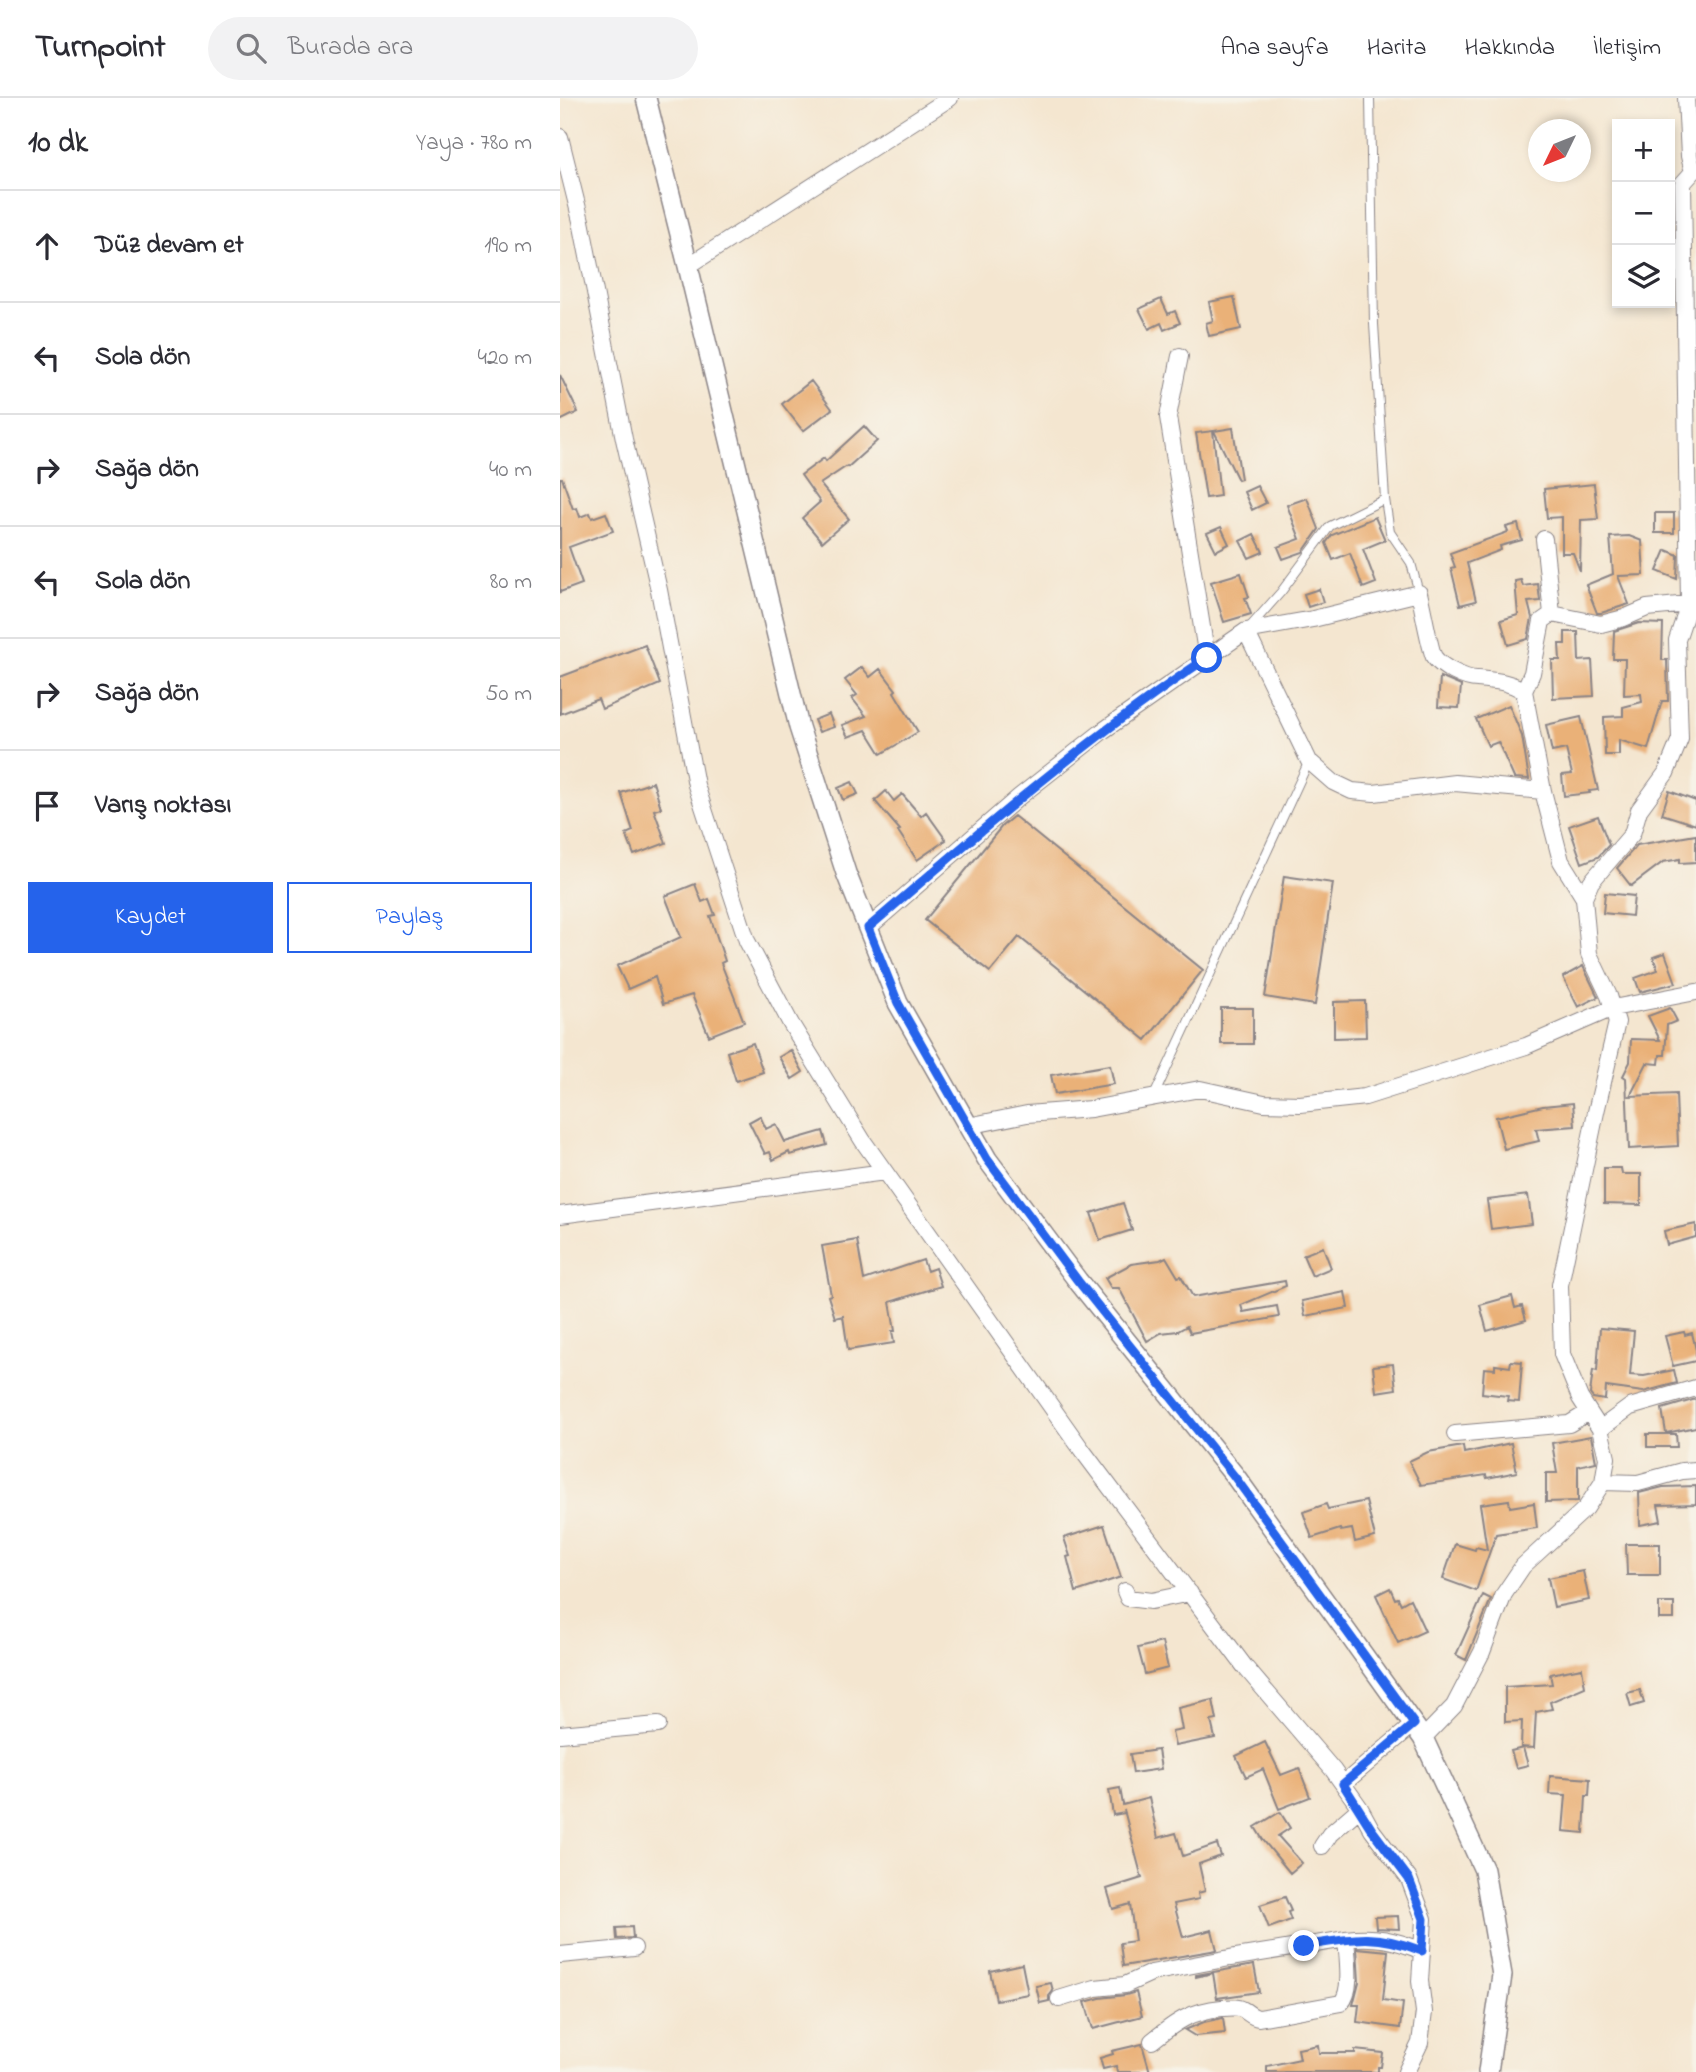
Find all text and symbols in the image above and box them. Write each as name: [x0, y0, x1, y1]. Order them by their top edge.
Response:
search box: [208, 17, 698, 80]
text: Turnpoint: [35, 24, 166, 72]
icon: search: [232, 29, 270, 67]
text: Burada ara: [288, 29, 413, 67]
text: Ana sayfa: [1221, 31, 1329, 66]
text: Harita: [1367, 31, 1427, 66]
text: Hakkında: [1465, 31, 1555, 66]
text: İletişim: [1593, 31, 1661, 66]
north arrow: [1528, 119, 1591, 182]
map controls: [1612, 119, 1675, 308]
button: +: [1612, 119, 1675, 182]
text: 10 dk: [28, 122, 88, 166]
text: Yaya · 780 m: [416, 127, 532, 160]
button: −: [1612, 182, 1675, 245]
icon: ahead: [28, 227, 66, 265]
text: Düz devam et: [95, 227, 244, 265]
text: 190 m: [484, 230, 532, 263]
button: layers: [1612, 245, 1675, 308]
icon: left: [28, 339, 66, 377]
text: Sola dön: [95, 339, 190, 377]
text: 420 m: [478, 342, 532, 375]
icon: right: [28, 451, 66, 489]
text: Sağa dön: [95, 451, 199, 489]
text: 40 m: [489, 454, 532, 487]
icon: left: [28, 563, 66, 601]
text: Sola dön: [95, 563, 190, 601]
text: 80 m: [490, 566, 532, 599]
route start: [1191, 642, 1222, 673]
icon: right: [28, 675, 66, 713]
text: Sağa dön: [95, 675, 199, 713]
text: 50 m: [485, 678, 532, 711]
icon: arrive: [28, 787, 66, 825]
text: Varış noktası: [95, 787, 231, 825]
button: Kaydet: [28, 882, 273, 953]
button: Paylaş: [287, 882, 532, 953]
route end: [1288, 1930, 1319, 1961]

